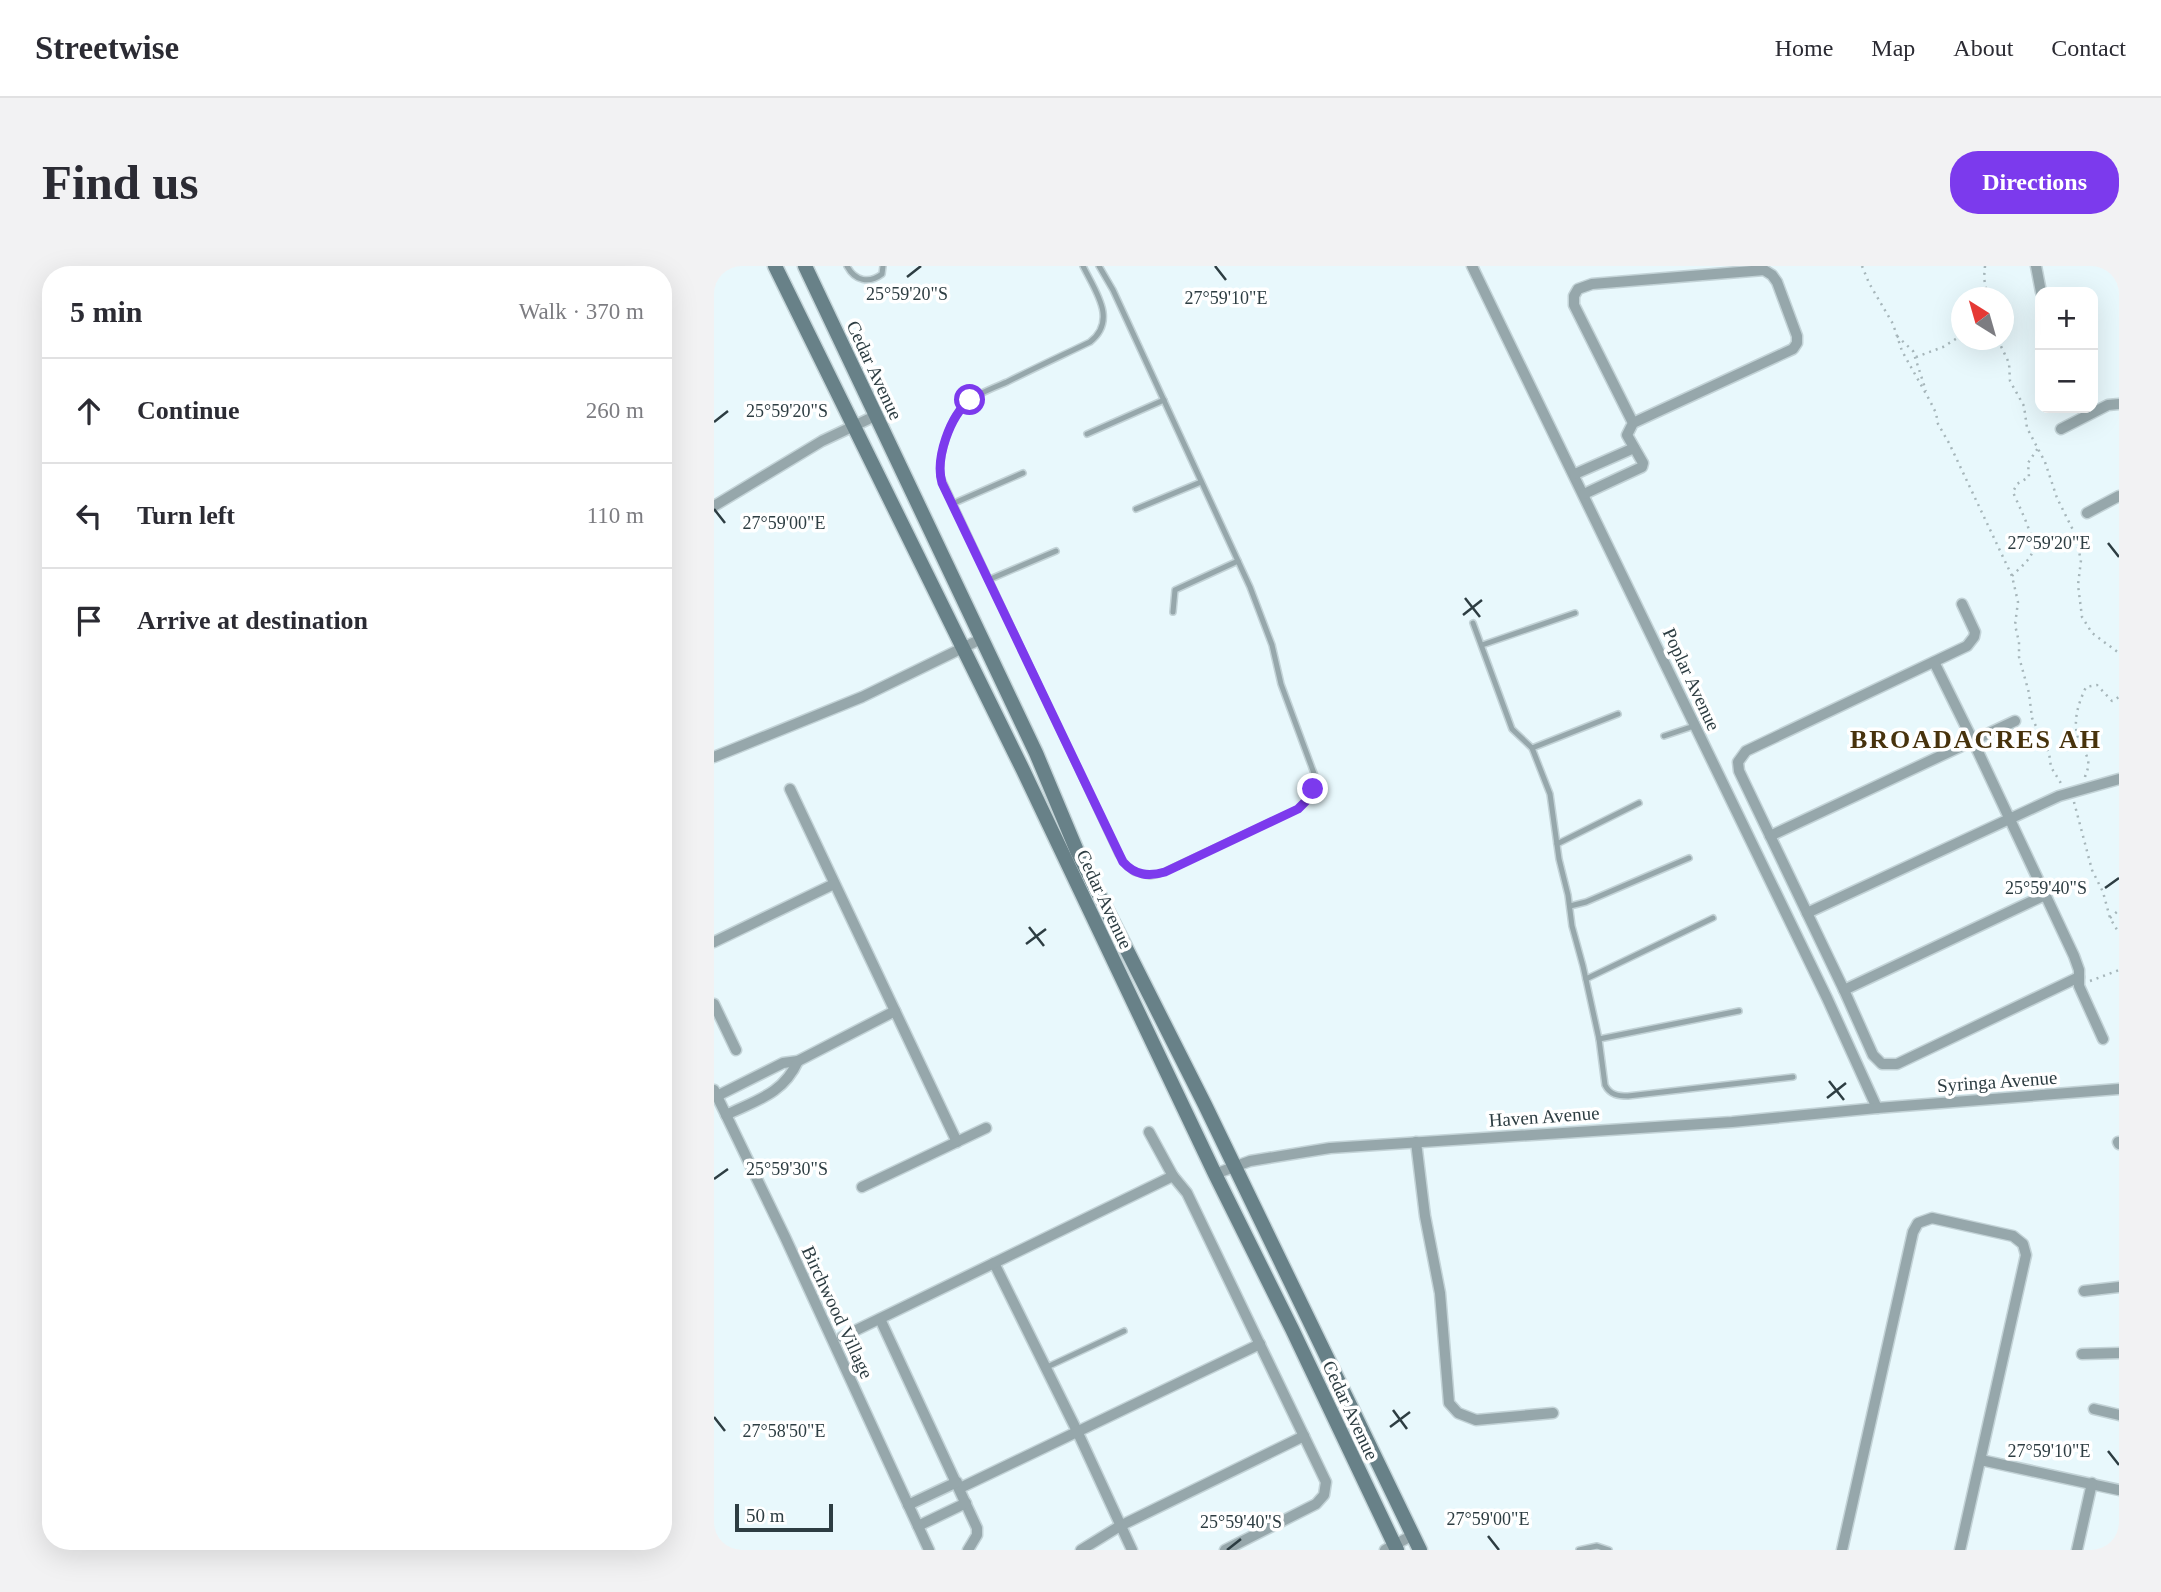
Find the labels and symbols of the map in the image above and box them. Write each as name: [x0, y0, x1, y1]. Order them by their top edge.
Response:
text: 25°59'20"S: [866, 284, 948, 304]
north arrow: [1951, 287, 2014, 350]
text: 27°59'10"E: [1185, 288, 1267, 308]
street label: Cedar Avenue: [842, 317, 907, 423]
route start: [954, 384, 985, 415]
text: 25°59'20"S: [746, 401, 828, 421]
text: 27°59'00"E: [743, 513, 825, 533]
text: 27°59'20"E: [2008, 533, 2090, 553]
street label: Poplar Avenue: [1659, 624, 1725, 734]
district label: BROADACRES AH: [1850, 725, 2102, 754]
route end: [1297, 773, 1328, 804]
street label: Cedar Avenue: [1072, 846, 1137, 952]
text: 25°59'40"S: [2005, 878, 2087, 898]
street label: Syringa Avenue: [1936, 1067, 2058, 1096]
street label: Haven Avenue: [1488, 1102, 1600, 1131]
text: 25°59'30"S: [746, 1159, 828, 1179]
street label: Birchwood Village: [798, 1243, 877, 1382]
street label: Cedar Avenue: [1318, 1357, 1383, 1463]
text: 27°58'50"E: [743, 1421, 825, 1441]
text: 27°59'10"E: [2008, 1441, 2090, 1461]
scale bar: [735, 1501, 833, 1533]
text: 27°59'00"E: [1447, 1509, 1529, 1529]
text: 25°59'40"S: [1200, 1512, 1282, 1532]

